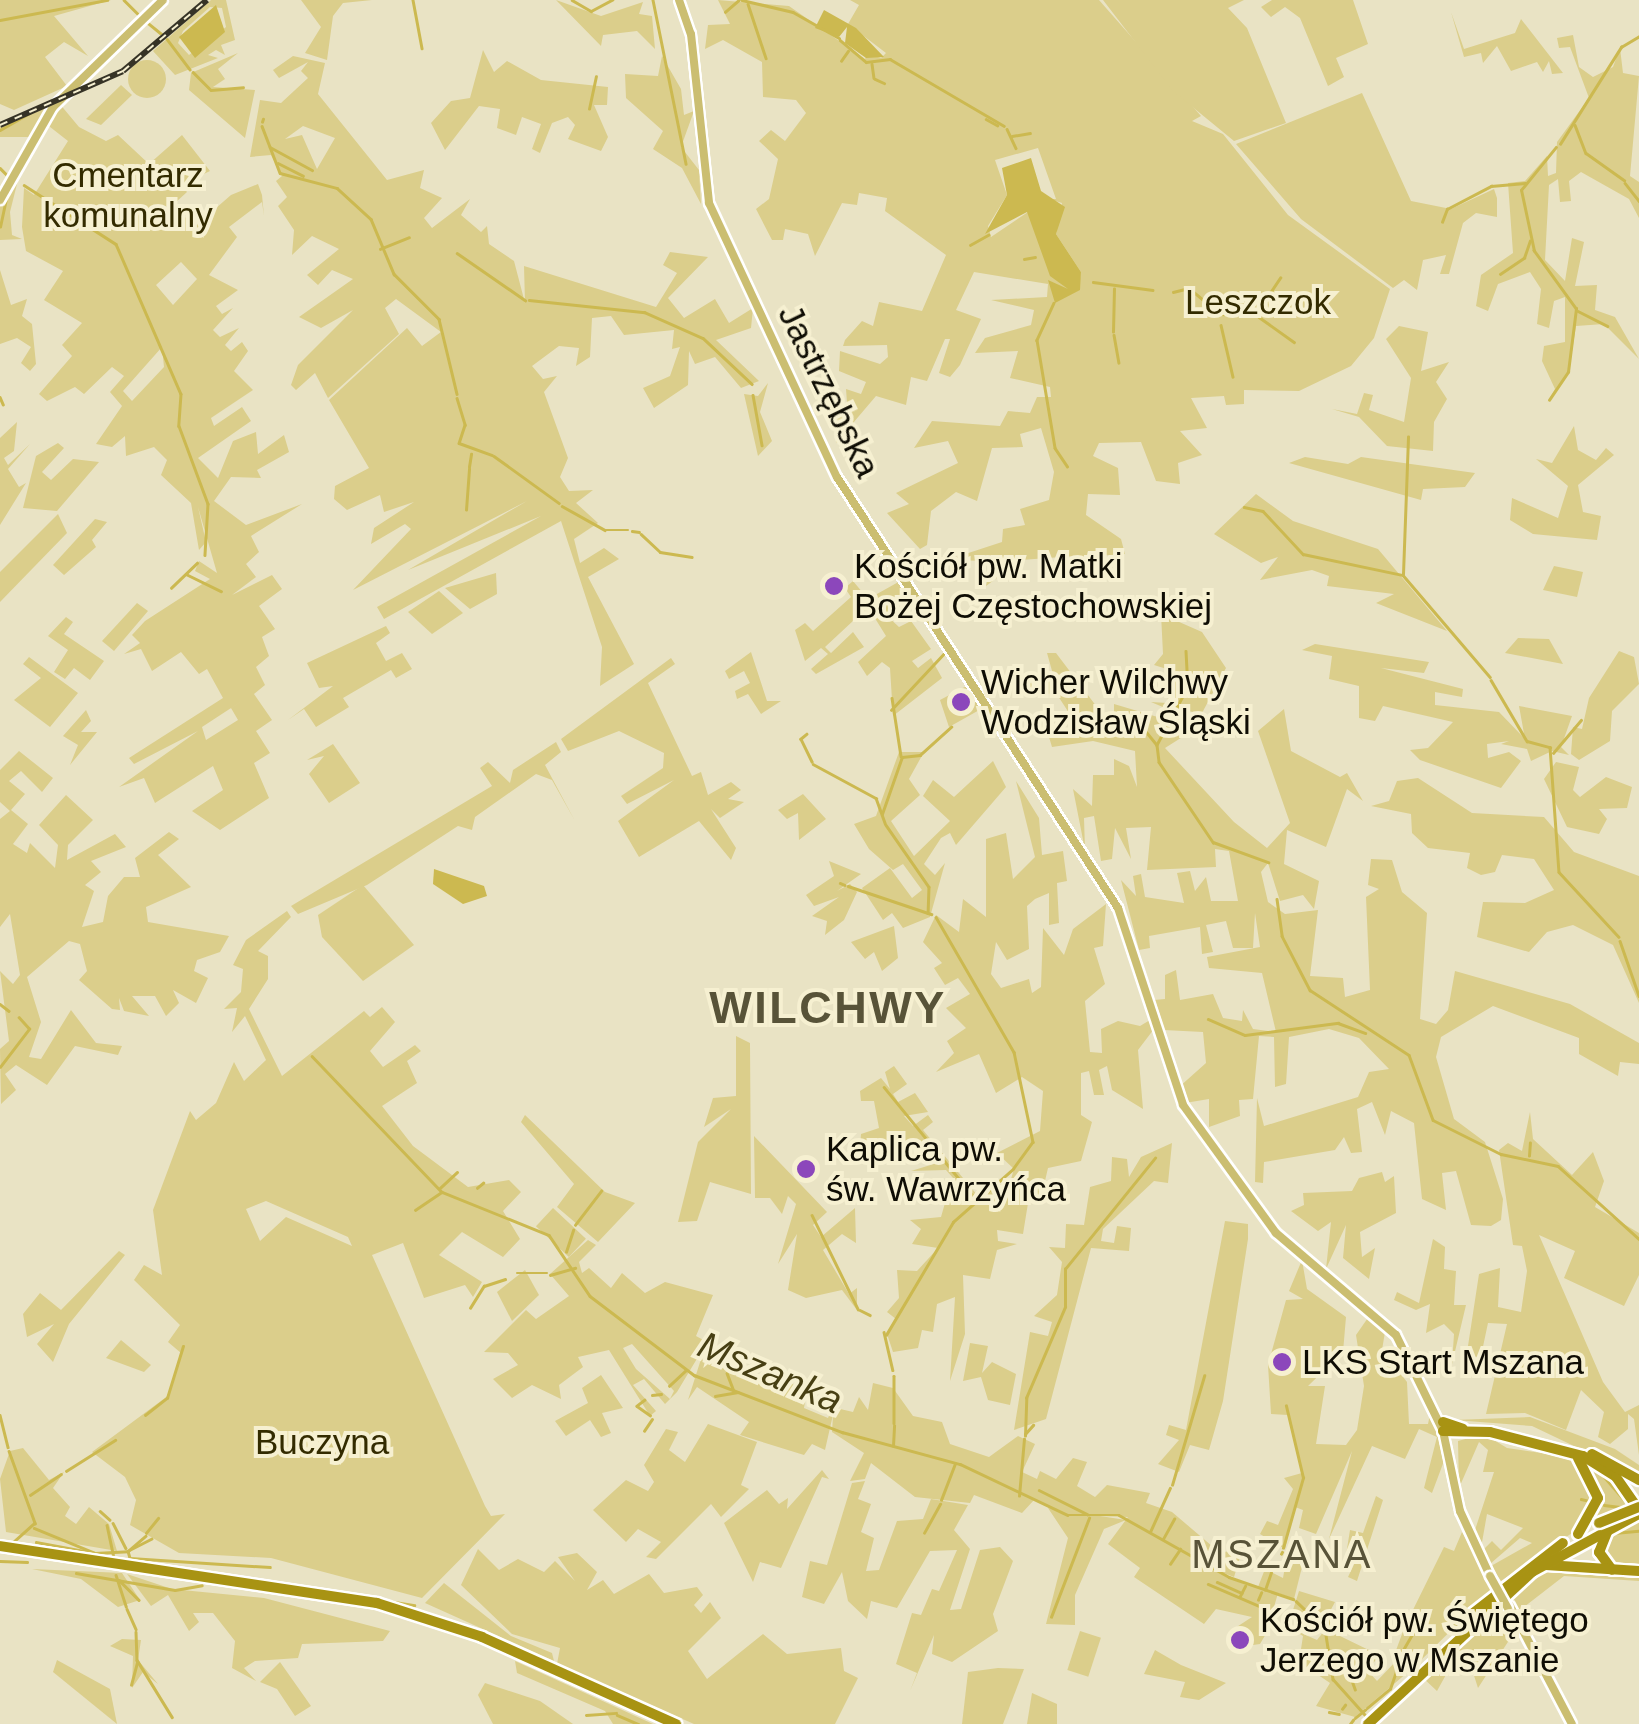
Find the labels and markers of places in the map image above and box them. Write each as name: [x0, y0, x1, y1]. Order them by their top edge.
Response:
place label: Kościół pw. Matki Bożej Częstochowskiej: [854, 545, 1212, 627]
marker: Kościół pw. Matki Bożej Częstochowskiej: [823, 575, 845, 597]
place label: Wicher Wilchwy Wodzisław Śląski: [981, 661, 1251, 743]
marker: Wicher Wilchwy Wodzisław Śląski: [950, 691, 972, 713]
place label: Kaplica pw. św. Wawrzyńca: [826, 1128, 1066, 1210]
marker: Kaplica pw. św. Wawrzyńca: [795, 1158, 817, 1180]
place label: LKS Start Mszana: [1302, 1341, 1584, 1383]
marker: LKS Start Mszana: [1271, 1351, 1293, 1373]
place label: Kościół pw. Świętego Jerzego w Mszanie: [1260, 1599, 1589, 1681]
marker: Kościół pw. Świętego Jerzego w Mszanie: [1229, 1629, 1251, 1651]

